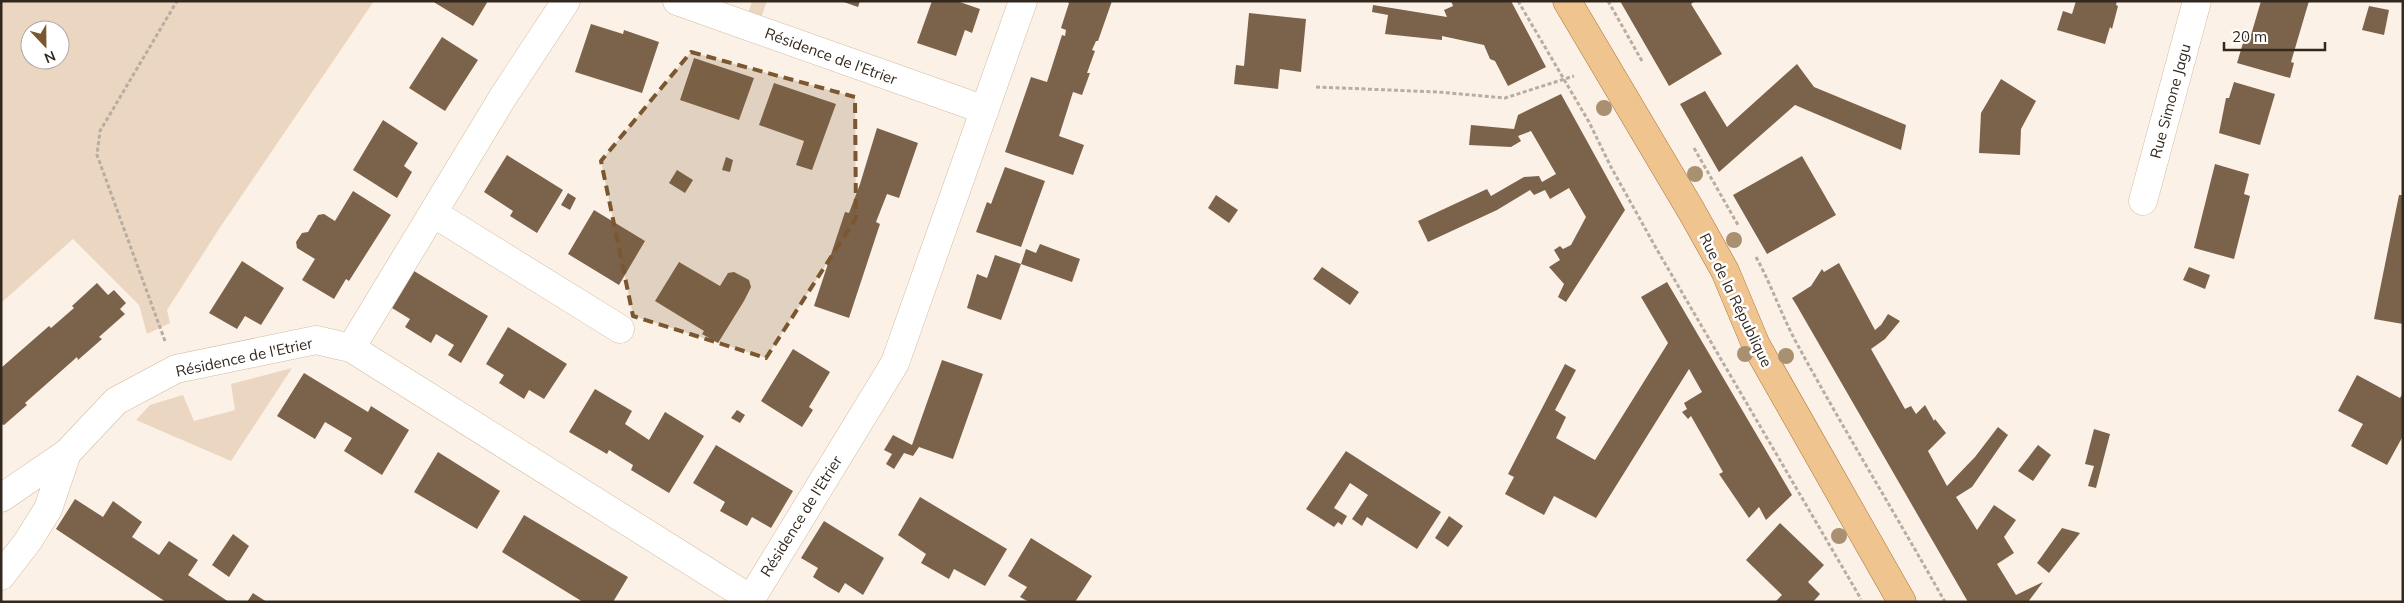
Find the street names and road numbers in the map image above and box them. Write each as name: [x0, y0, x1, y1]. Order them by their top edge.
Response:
street label: Résidence de l'Etrier: [762, 23, 900, 89]
street label: Rue Simone Jagu: [2146, 41, 2194, 161]
street label: Rue de la République: [1695, 230, 1777, 370]
street label: Résidence de l'Etrier: [174, 333, 315, 381]
street label: Résidence de l'Etrier: [756, 451, 846, 580]

